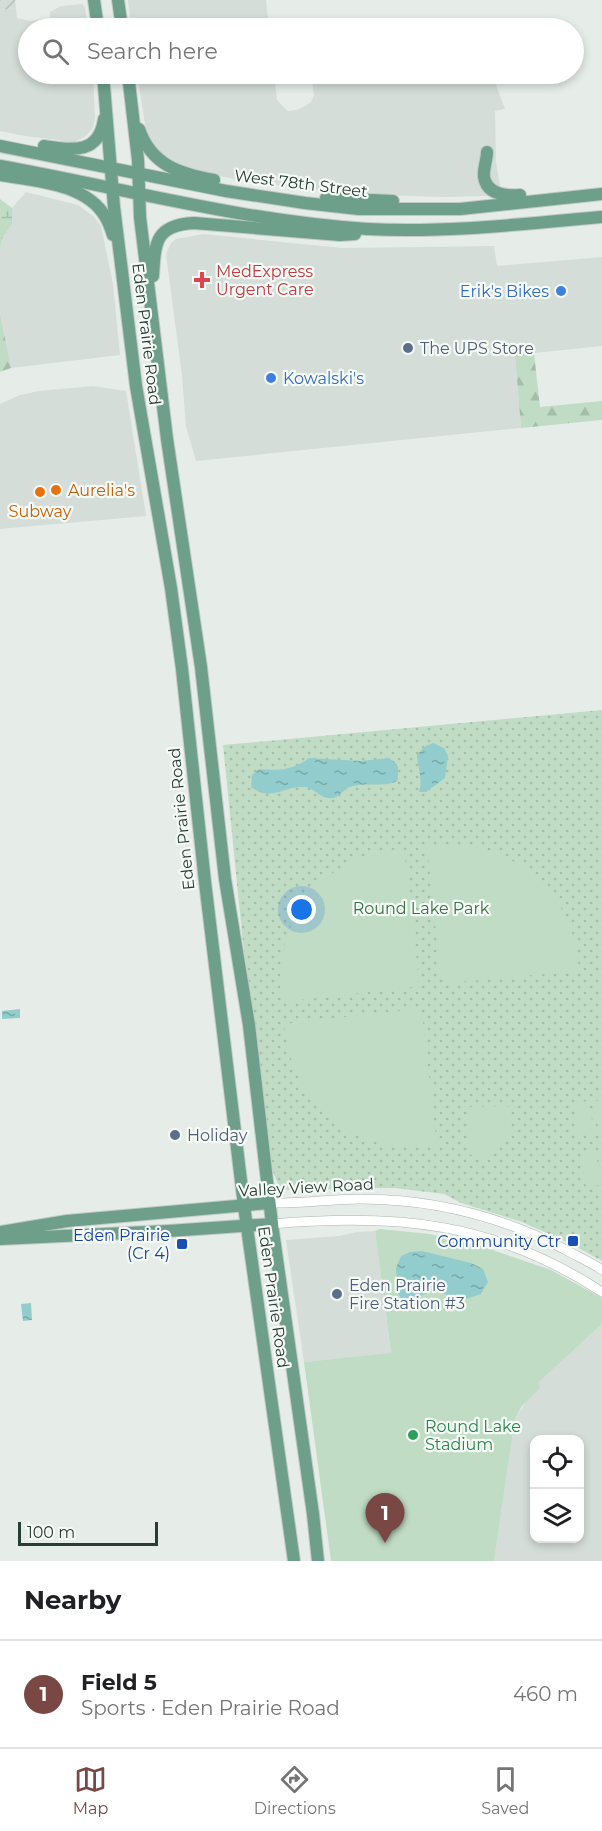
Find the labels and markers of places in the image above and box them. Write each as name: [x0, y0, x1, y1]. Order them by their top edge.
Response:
place label: MedExpress Urgent Care: [216, 262, 314, 299]
marker: MedExpress Urgent Care: [193, 271, 211, 289]
place label: Erik's Bikes: [460, 282, 549, 301]
marker: Erik's Bikes: [554, 284, 568, 298]
place label: The UPS Store: [420, 339, 534, 358]
marker: The UPS Store: [401, 341, 415, 355]
place label: Kowalski's: [283, 369, 364, 388]
marker: Kowalski's: [264, 371, 278, 385]
place label: Aurelia's: [68, 481, 135, 500]
marker: Aurelia's: [49, 483, 63, 497]
marker: Subway: [33, 485, 47, 499]
place label: Subway: [9, 502, 72, 521]
place label: Holiday: [187, 1126, 248, 1145]
marker: Holiday: [168, 1128, 182, 1142]
place label: Eden Prairie (Cr 4): [73, 1226, 170, 1263]
place label: Community Ctr: [437, 1232, 561, 1251]
marker: Community Ctr: [566, 1234, 580, 1248]
marker: Eden Prairie (Cr 4): [175, 1237, 189, 1251]
place label: Eden Prairie Fire Station #3: [349, 1276, 465, 1313]
marker: Eden Prairie Fire Station #3: [330, 1287, 344, 1301]
place label: Round Lake Stadium: [425, 1417, 521, 1454]
marker: Round Lake Stadium: [406, 1428, 420, 1442]
pin: 1: [366, 1494, 404, 1543]

